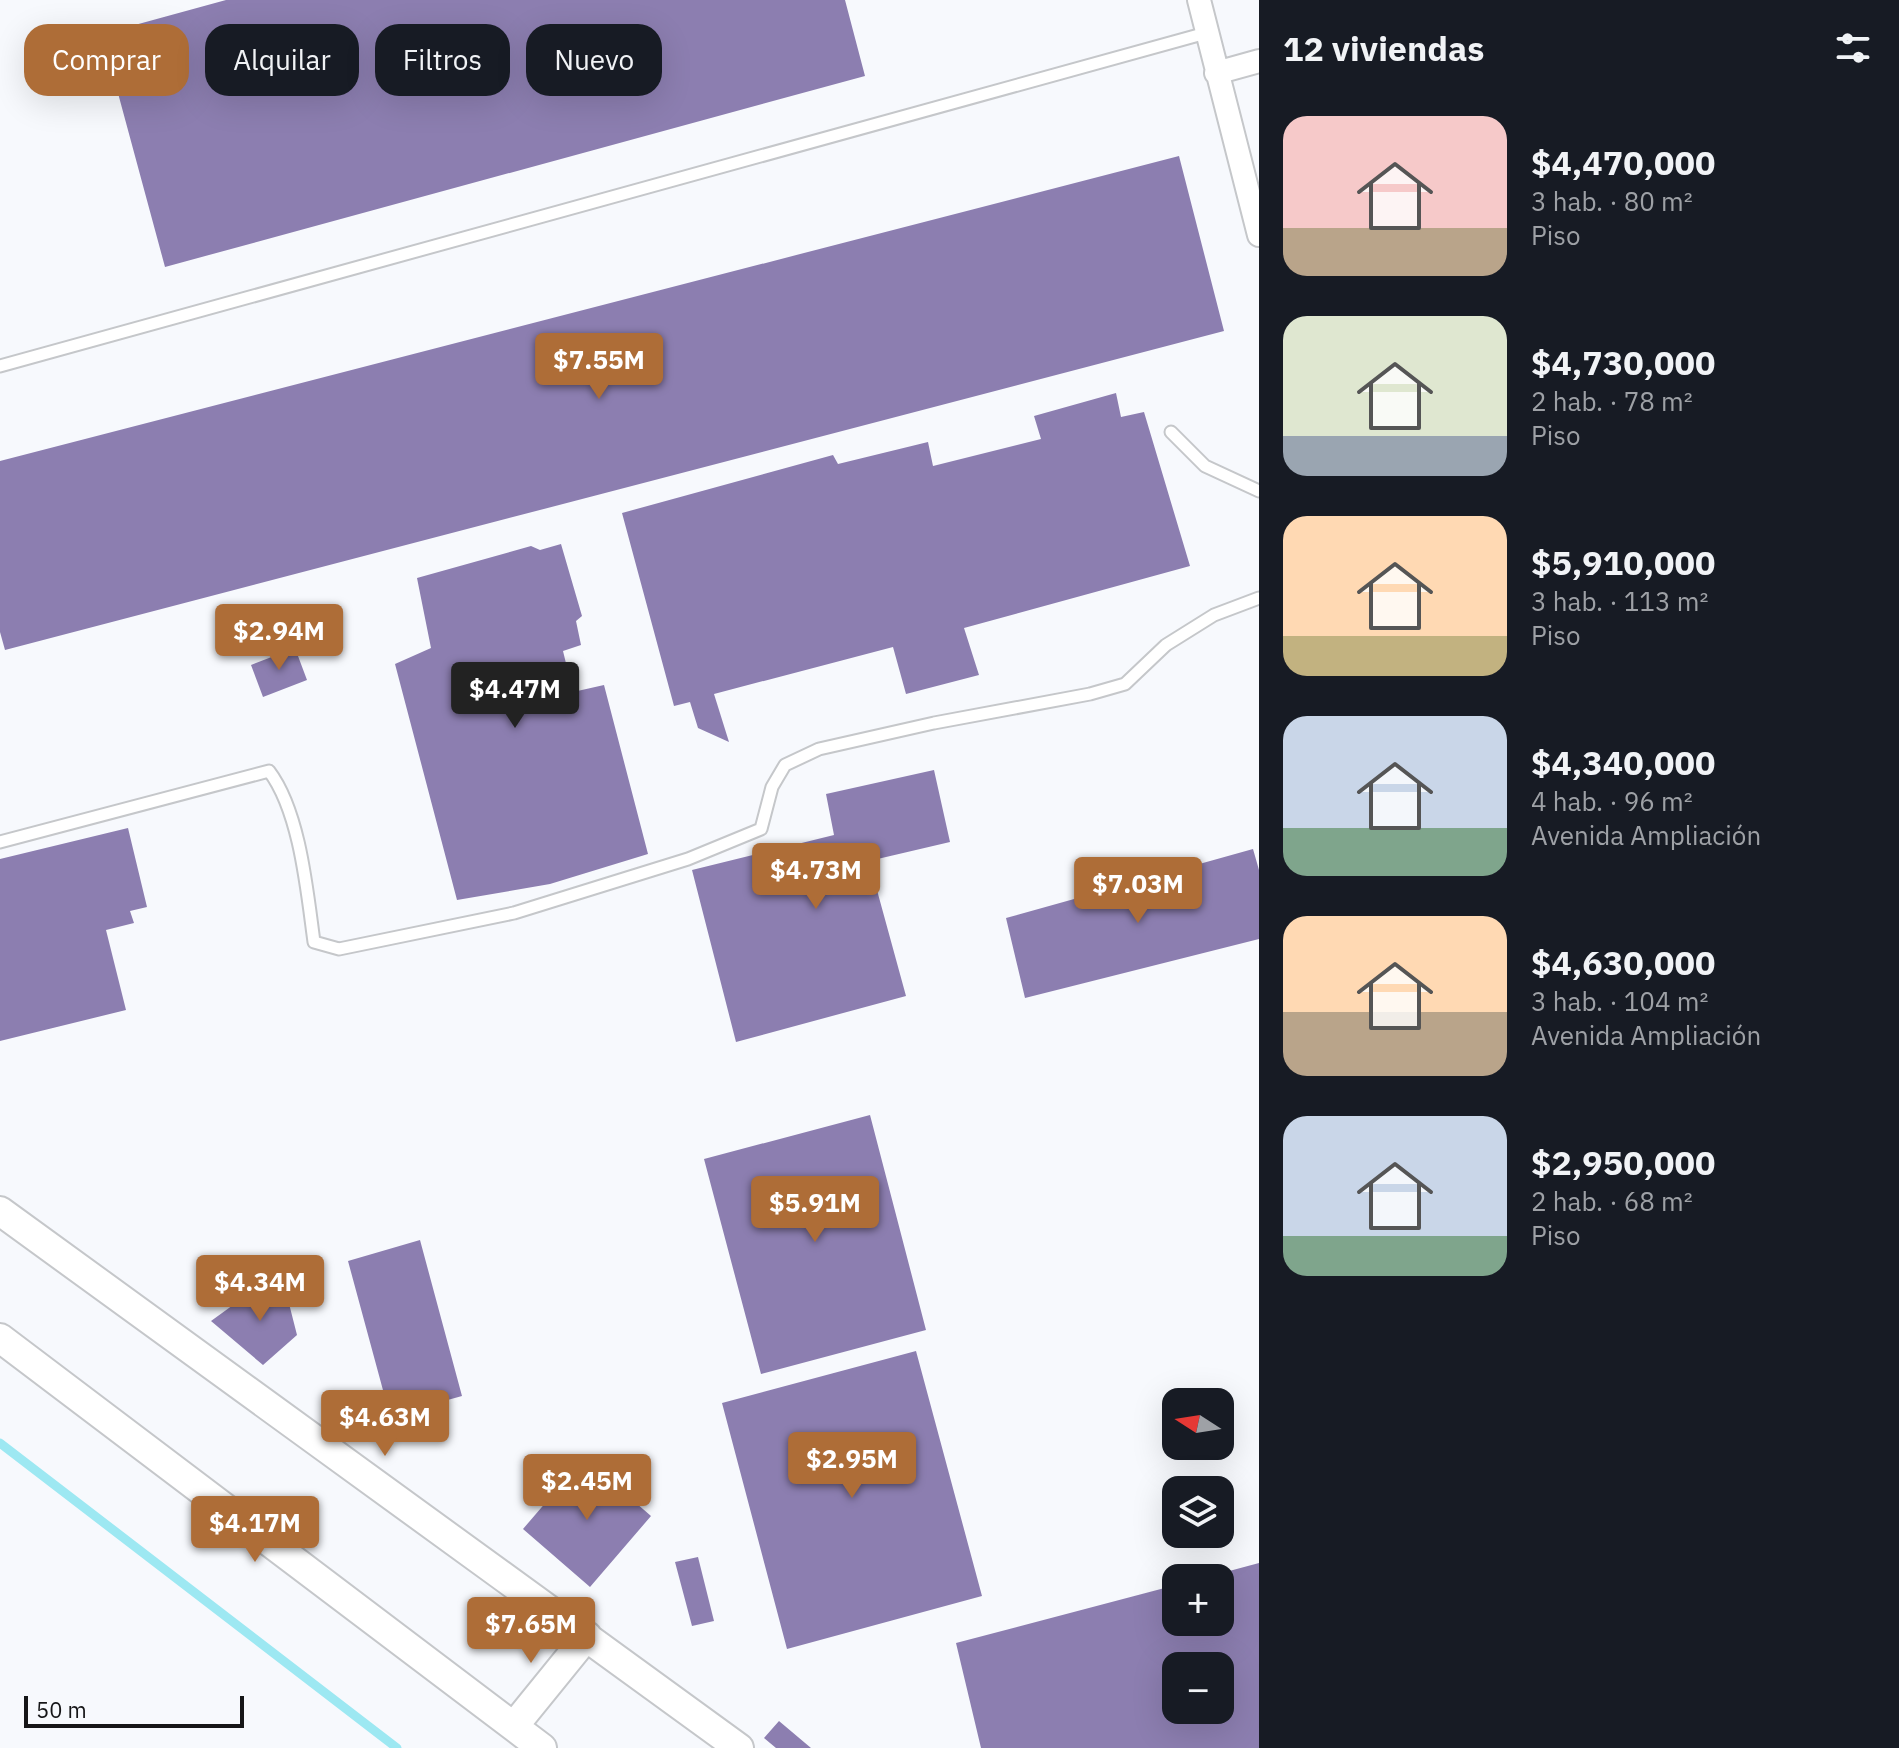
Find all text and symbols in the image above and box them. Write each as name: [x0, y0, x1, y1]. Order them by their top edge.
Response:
chip: Comprar: [24, 24, 189, 96]
chip: Alquilar: [205, 24, 359, 96]
chip: Filtros: [375, 24, 510, 96]
chip: Nuevo: [526, 24, 662, 96]
text: 12 viviendas: [1283, 26, 1484, 70]
icon: filters: [1831, 26, 1875, 70]
text: $4,470,000: [1531, 140, 1715, 184]
icon: home: [1347, 148, 1443, 244]
text: 3 hab. · 80 m²: [1531, 184, 1693, 218]
text: Piso: [1531, 218, 1580, 252]
pin: $7.55M: [534, 333, 664, 401]
text: $4,730,000: [1531, 340, 1715, 384]
text: $7.55M: [553, 342, 645, 376]
icon: home: [1347, 348, 1443, 444]
text: 2 hab. · 78 m²: [1531, 384, 1693, 418]
text: Piso: [1531, 418, 1580, 452]
text: $5,910,000: [1531, 540, 1715, 584]
icon: home: [1347, 548, 1443, 644]
text: 3 hab. · 113 m²: [1531, 584, 1708, 618]
pin: $2.94M: [214, 604, 344, 672]
text: $2.94M: [233, 613, 325, 647]
text: Piso: [1531, 618, 1580, 652]
pin: $4.47M: [450, 662, 580, 730]
text: $4.47M: [469, 671, 561, 705]
text: $4,340,000: [1531, 740, 1715, 784]
icon: home: [1347, 748, 1443, 844]
text: 4 hab. · 96 m²: [1531, 784, 1693, 818]
text: Avenida Ampliación: [1531, 818, 1761, 852]
pin: $4.73M: [751, 843, 881, 911]
text: $4.73M: [770, 852, 862, 886]
pin: $7.03M: [1073, 857, 1203, 925]
text: $7.03M: [1092, 866, 1184, 900]
text: $4,630,000: [1531, 940, 1715, 984]
icon: home: [1347, 948, 1443, 1044]
text: 3 hab. · 104 m²: [1531, 984, 1708, 1018]
text: Avenida Ampliación: [1531, 1018, 1761, 1052]
text: $2,950,000: [1531, 1140, 1715, 1184]
icon: home: [1347, 1148, 1443, 1244]
pin: $5.91M: [750, 1176, 880, 1244]
text: 2 hab. · 68 m²: [1531, 1184, 1693, 1218]
text: $5.91M: [769, 1185, 861, 1219]
text: Piso: [1531, 1218, 1580, 1252]
pin: $4.34M: [195, 1255, 325, 1323]
text: $4.34M: [214, 1264, 306, 1298]
north arrow: [1162, 1388, 1234, 1460]
map controls: [1162, 1388, 1234, 1724]
pin: $4.63M: [320, 1390, 450, 1458]
text: $4.63M: [339, 1399, 431, 1433]
pin: $2.95M: [787, 1432, 917, 1500]
text: $2.95M: [806, 1441, 898, 1475]
pin: $2.45M: [522, 1454, 652, 1522]
text: $2.45M: [541, 1463, 633, 1497]
button: layers: [1162, 1476, 1234, 1548]
pin: $4.17M: [190, 1496, 320, 1564]
text: $4.17M: [209, 1505, 301, 1539]
button: +: [1162, 1564, 1234, 1636]
pin: $7.65M: [466, 1597, 596, 1665]
text: $7.65M: [485, 1606, 577, 1640]
button: −: [1162, 1652, 1234, 1724]
scale bar: [24, 1692, 244, 1728]
text: 50 m: [36, 1695, 87, 1724]

